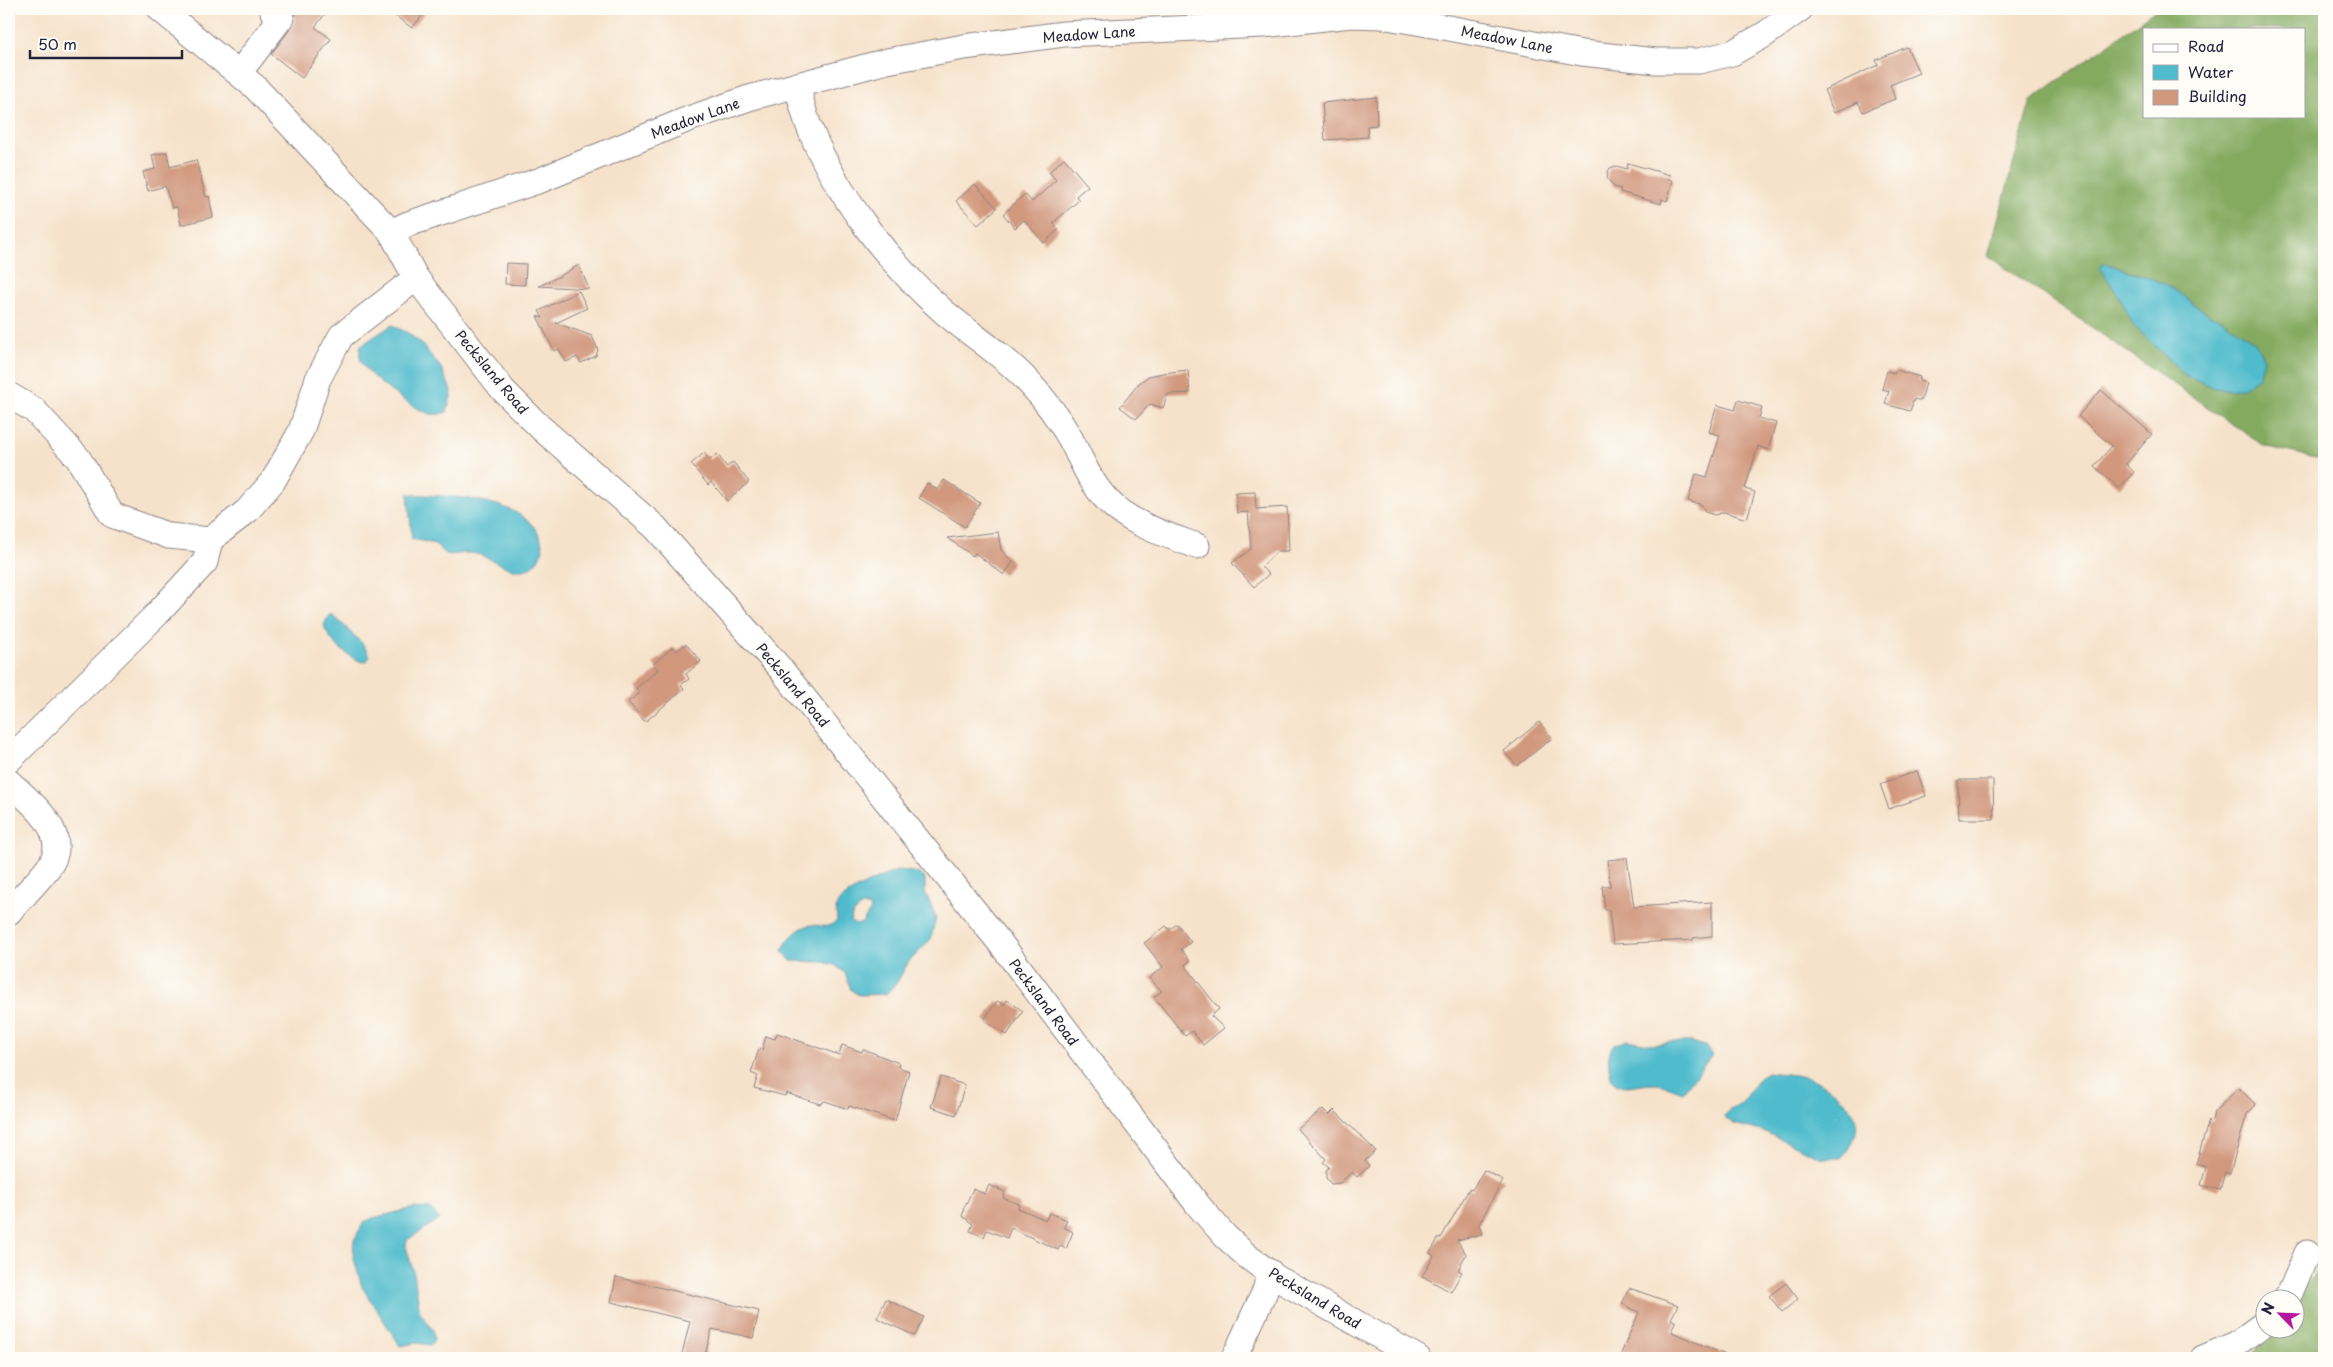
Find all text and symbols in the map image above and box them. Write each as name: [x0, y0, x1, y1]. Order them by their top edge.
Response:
street label: Meadow Lane: [1042, 20, 1136, 48]
street label: Meadow Lane: [1459, 20, 1555, 58]
scale bar: [30, 28, 182, 60]
legend: [2143, 28, 2306, 118]
text: 50 m: [38, 32, 77, 55]
text: Road: [2188, 34, 2224, 57]
text: Water: [2188, 60, 2233, 83]
text: Building: [2188, 84, 2247, 107]
street label: Meadow Lane: [648, 92, 742, 144]
street label: Pecksland Road: [450, 325, 534, 419]
street label: Pecksland Road: [751, 638, 835, 732]
street label: Pecksland Road: [1004, 954, 1084, 1050]
street label: Pecksland Road: [1265, 1262, 1365, 1334]
north arrow: [2256, 1290, 2306, 1340]
text: N: [2256, 1299, 2280, 1318]

